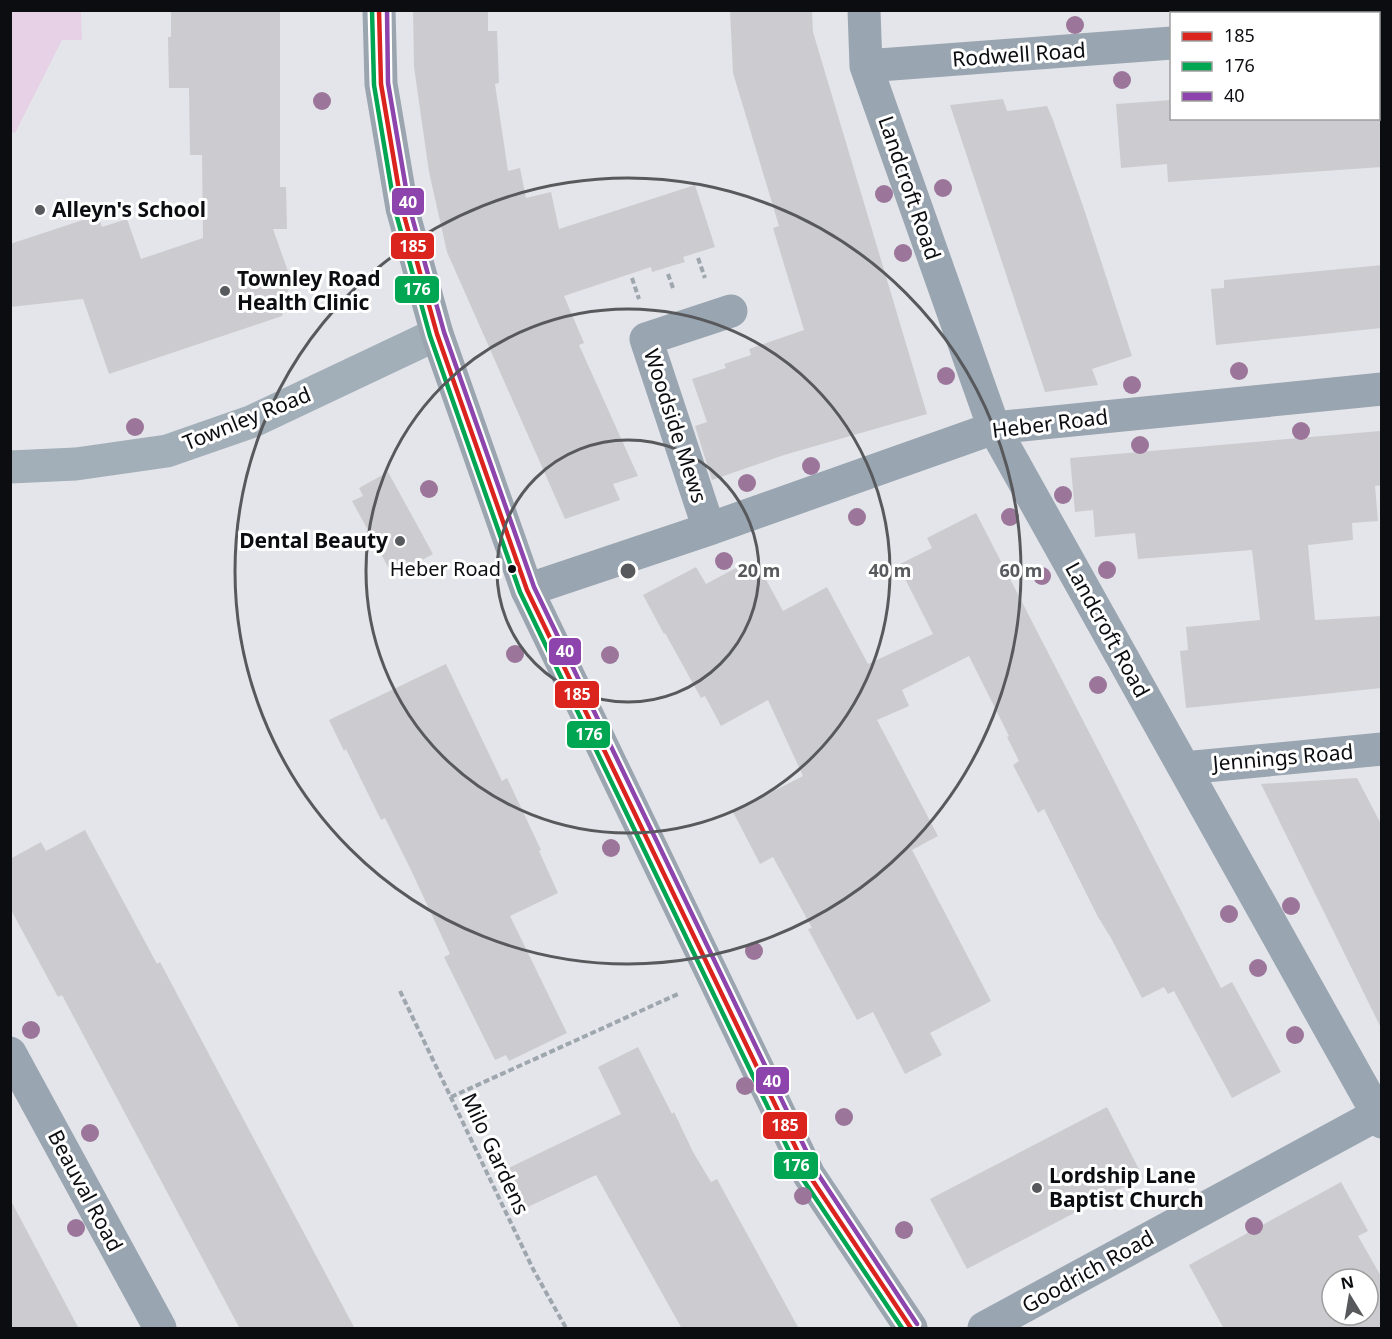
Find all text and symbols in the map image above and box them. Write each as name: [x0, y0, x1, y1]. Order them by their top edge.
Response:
legend: [1170, 12, 1380, 120]
text: 185: [1224, 23, 1255, 47]
street label: Rodwell Road: [951, 35, 1087, 73]
text: 176: [1224, 53, 1255, 77]
text: 40: [1224, 83, 1245, 107]
street label: Landcroft Road: [872, 112, 948, 263]
line badge: 40: [391, 187, 425, 216]
text: 40: [399, 191, 417, 213]
place label: Alleyn's School: [52, 195, 206, 223]
marker: Alleyn's School: [33, 203, 47, 217]
line badge: 185: [390, 232, 435, 260]
text: 185: [399, 235, 427, 257]
place label: Townley Road Health Clinic: [237, 264, 381, 316]
line badge: 176: [394, 275, 440, 304]
text: 176: [403, 278, 431, 300]
marker: Townley Road Health Clinic: [218, 284, 232, 298]
street label: Woodside Mews: [638, 345, 714, 506]
street label: Townley Road: [179, 380, 315, 456]
street label: Heber Road: [990, 402, 1110, 444]
place label: Dental Beauty: [239, 526, 388, 554]
marker: Dental Beauty: [393, 534, 407, 548]
place label: Heber Road: [390, 555, 501, 582]
street label: Landcroft Road: [1059, 557, 1157, 702]
text: 20 m: [738, 558, 780, 582]
text: 40 m: [869, 558, 911, 582]
text: 60 m: [1000, 558, 1042, 582]
centre of rings: [618, 561, 638, 581]
marker: Heber Road: [506, 563, 518, 575]
line badge: 40: [548, 637, 582, 666]
text: 40: [556, 640, 574, 662]
line badge: 185: [554, 680, 600, 709]
text: 185: [563, 683, 591, 705]
line badge: 176: [566, 720, 611, 749]
text: 176: [575, 723, 603, 745]
street label: Jennings Road: [1210, 737, 1354, 777]
line badge: 40: [755, 1066, 790, 1095]
text: 40: [763, 1070, 781, 1092]
street label: Milo Gardens: [456, 1088, 536, 1219]
line badge: 185: [762, 1111, 808, 1140]
text: 185: [771, 1114, 799, 1136]
street label: Beauval Road: [42, 1125, 130, 1256]
line badge: 176: [773, 1151, 819, 1180]
text: 176: [782, 1154, 810, 1176]
place label: Lordship Lane Baptist Church: [1049, 1161, 1204, 1213]
marker: Lordship Lane Baptist Church: [1030, 1181, 1044, 1195]
street label: Goodrich Road: [1017, 1223, 1158, 1319]
north arrow: [1320, 1267, 1380, 1327]
text: N: [1339, 1270, 1356, 1294]

